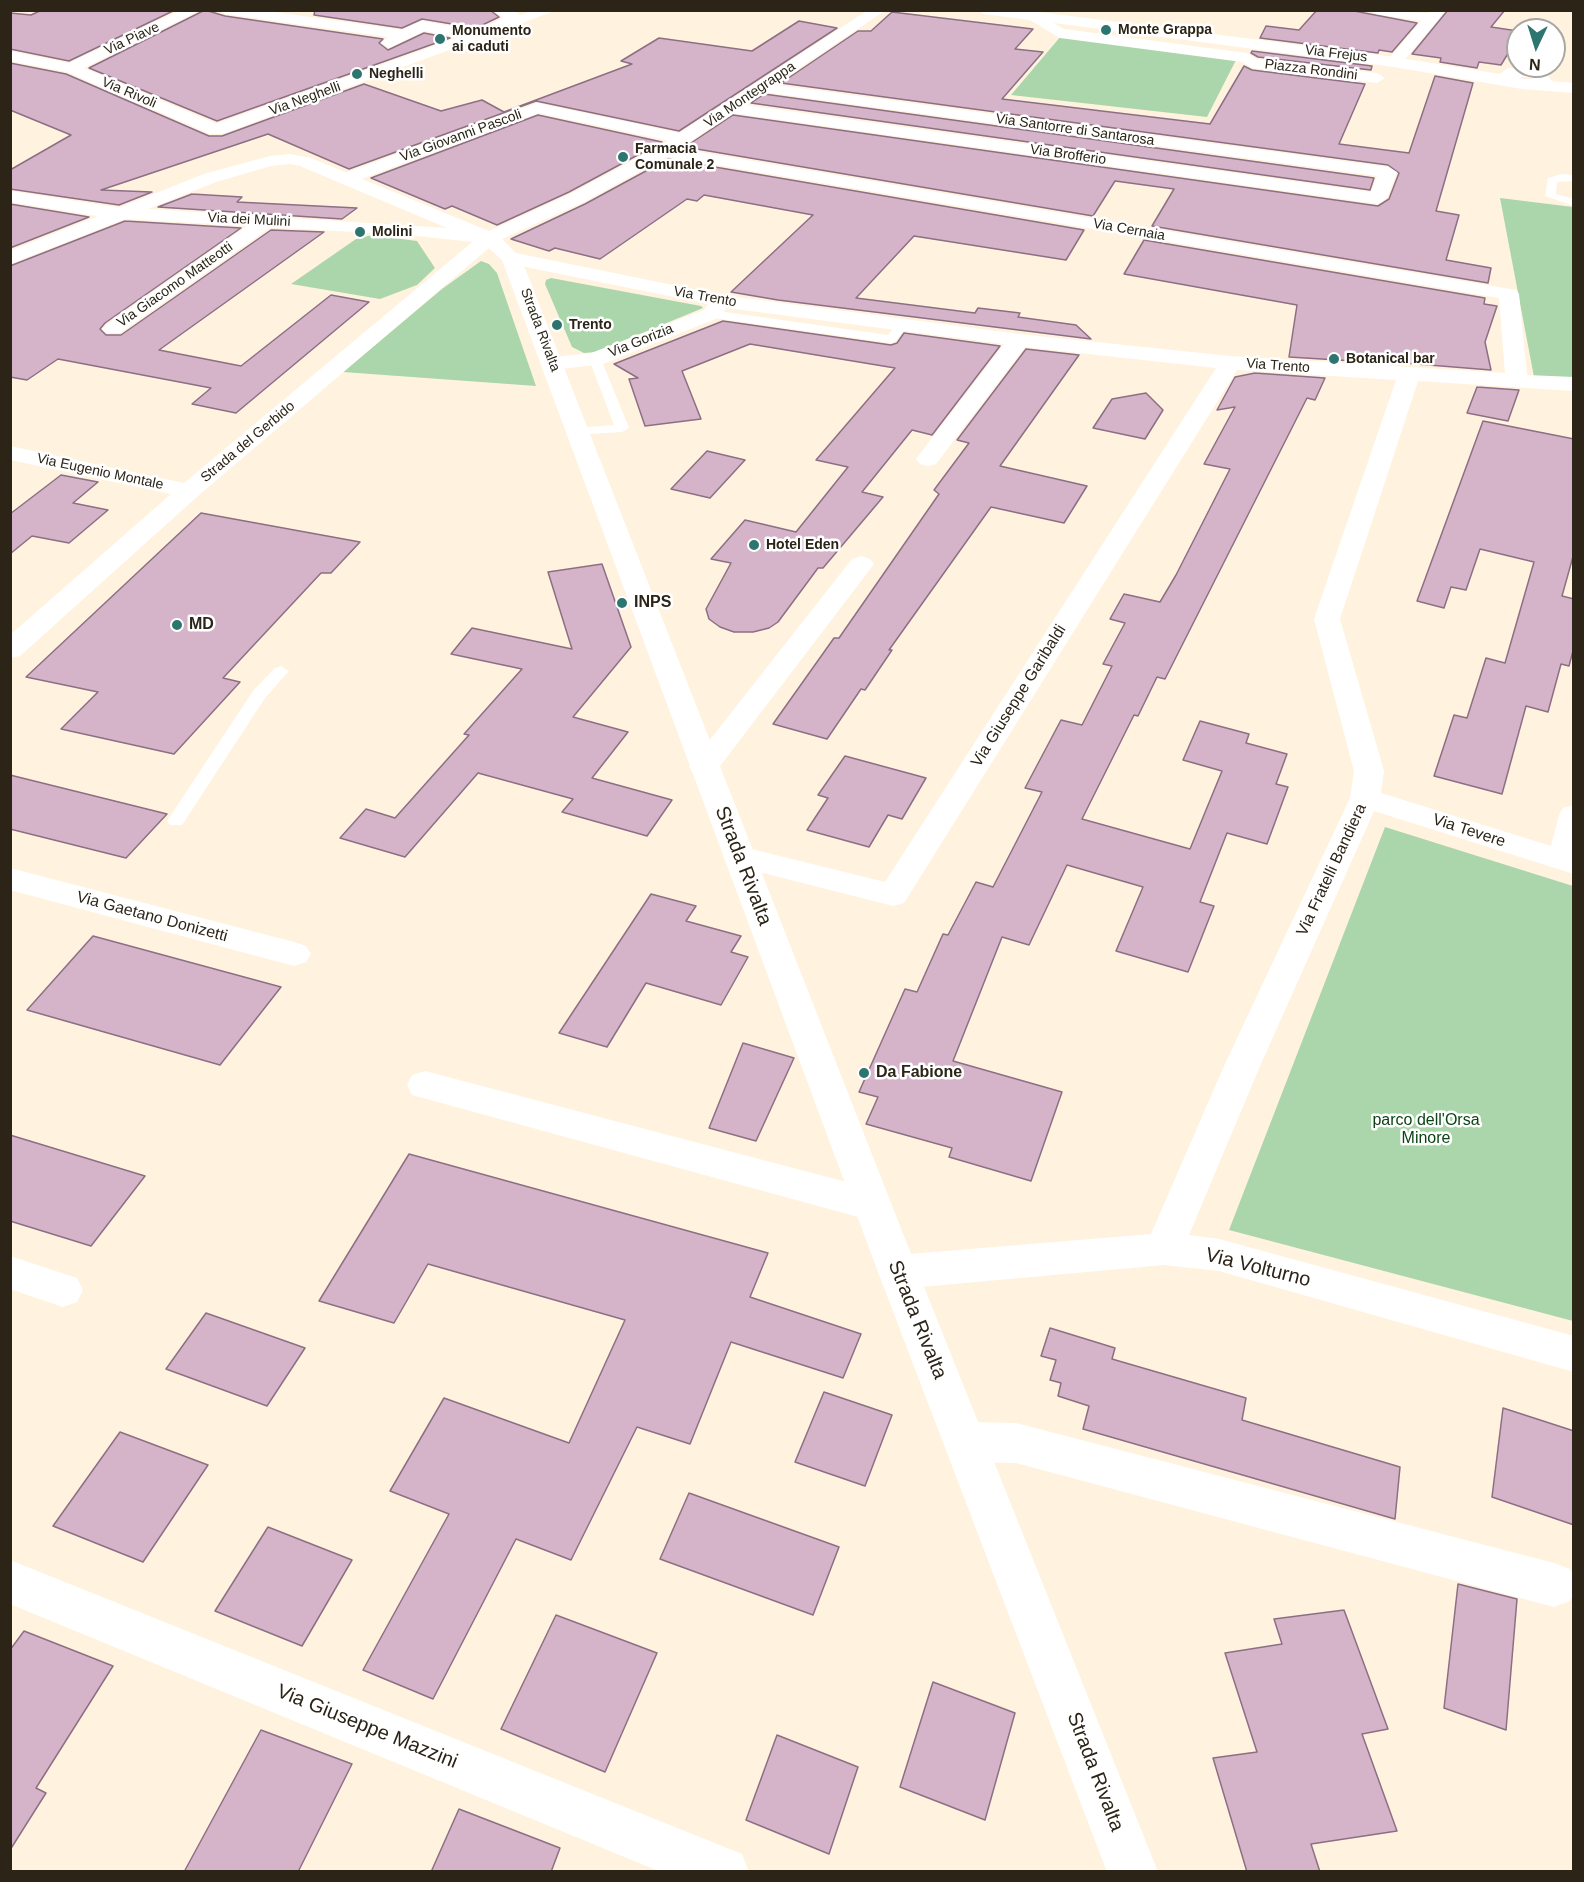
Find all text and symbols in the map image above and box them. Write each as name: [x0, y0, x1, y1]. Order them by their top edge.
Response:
north arrow: [1506, 18, 1566, 78]
street label: Via Piave: [102, 19, 162, 59]
place label: Monte Grappa: [1118, 22, 1212, 38]
place label: Monumento ai caduti: [452, 23, 531, 56]
marker: Monte Grappa: [1099, 23, 1113, 37]
marker: Monumento ai caduti: [433, 32, 447, 46]
street label: Via Frejus: [1304, 42, 1368, 66]
street label: Piazza Rondini: [1264, 56, 1358, 84]
text: N: [1528, 56, 1541, 73]
street label: Via Montegrappa: [701, 58, 799, 132]
place label: Neghelli: [369, 66, 423, 82]
marker: Neghelli: [350, 67, 364, 81]
street label: Via Rivoli: [99, 74, 159, 112]
street label: Via Neghelli: [267, 78, 343, 120]
street label: Via Giovanni Pascoli: [398, 106, 524, 166]
street label: Via Santorre di Santarosa: [995, 111, 1155, 149]
place label: Farmacia Comunale 2: [635, 141, 714, 174]
street label: Via Brofferio: [1029, 141, 1107, 169]
marker: Farmacia Comunale 2: [616, 150, 630, 164]
street label: Via dei Mulini: [207, 209, 291, 231]
street label: Via Cernaia: [1092, 215, 1166, 245]
place label: Molini: [372, 224, 412, 240]
marker: Molini: [353, 225, 367, 239]
street label: Via Giacomo Matteotti: [114, 239, 236, 331]
street label: Via Trento: [672, 283, 738, 311]
street label: Strada Rivalta: [516, 286, 564, 374]
place label: Trento: [569, 317, 612, 333]
marker: Trento: [550, 318, 564, 332]
street label: Via Gorizia: [606, 320, 676, 362]
place label: Botanical bar: [1346, 351, 1435, 367]
marker: Botanical bar: [1327, 352, 1341, 366]
street label: Via Trento: [1246, 355, 1310, 377]
street label: Strada del Gerbido: [198, 398, 298, 486]
street label: Via Eugenio Montale: [35, 450, 165, 494]
place label: Hotel Eden: [766, 537, 839, 553]
marker: Hotel Eden: [747, 538, 761, 552]
place label: INPS: [634, 593, 671, 613]
marker: INPS: [615, 596, 629, 610]
place label: MD: [189, 615, 214, 635]
marker: MD: [170, 618, 184, 632]
street label: Via Giuseppe Garibaldi: [967, 621, 1071, 771]
street label: Via Fratelli Bandiera: [1293, 801, 1371, 939]
street label: Strada Rivalta: [709, 803, 777, 929]
street label: Via Tevere: [1430, 810, 1508, 852]
street label: Via Gaetano Donizetti: [74, 888, 230, 946]
place label: Da Fabione: [876, 1063, 962, 1083]
marker: Da Fabione: [857, 1066, 871, 1080]
park label: parco dell'Orsa Minore: [1372, 1111, 1480, 1149]
street label: Via Volturno: [1203, 1243, 1313, 1293]
street label: Strada Rivalta: [882, 1257, 952, 1383]
street label: Via Giuseppe Mazzini: [273, 1680, 461, 1774]
street label: Strada Rivalta: [1061, 1709, 1129, 1835]

